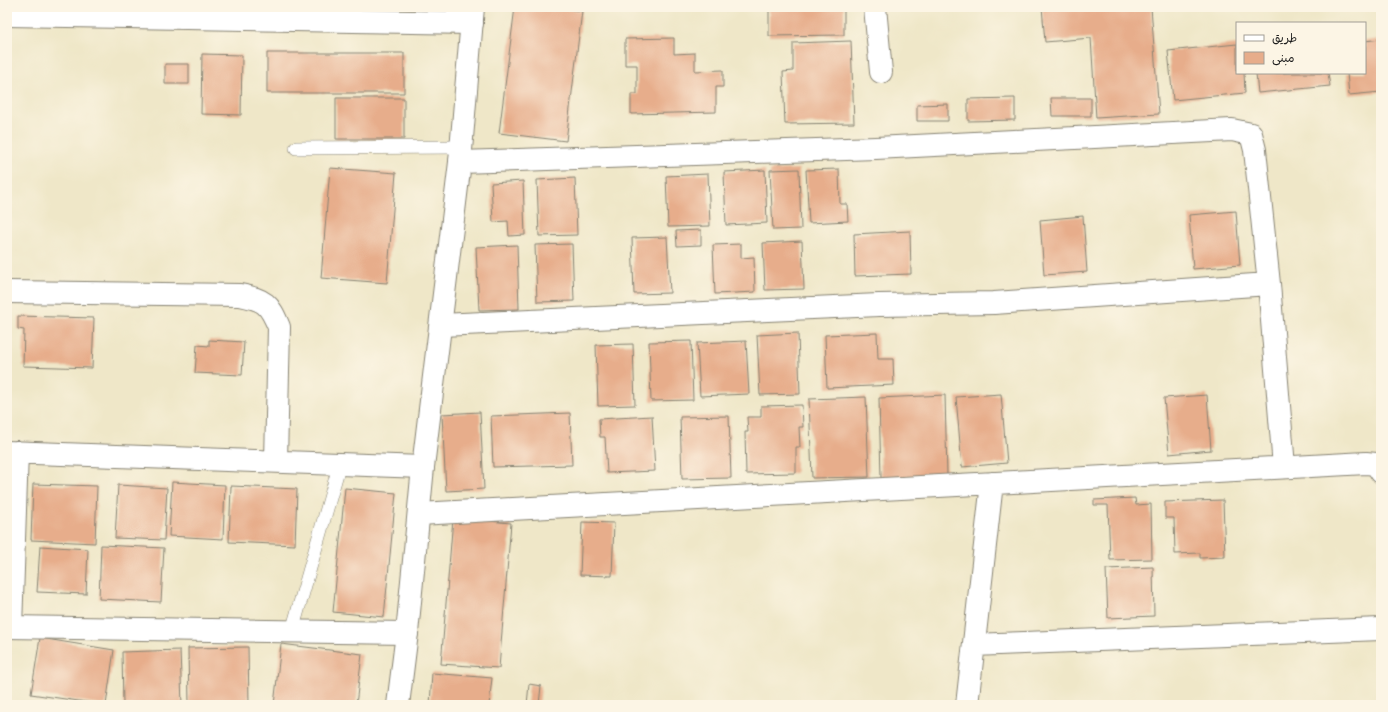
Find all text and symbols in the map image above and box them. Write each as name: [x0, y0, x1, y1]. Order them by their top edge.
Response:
legend: [1236, 22, 1366, 74]
text: طريق: [1272, 31, 1297, 46]
text: مبنى: [1272, 51, 1295, 66]

